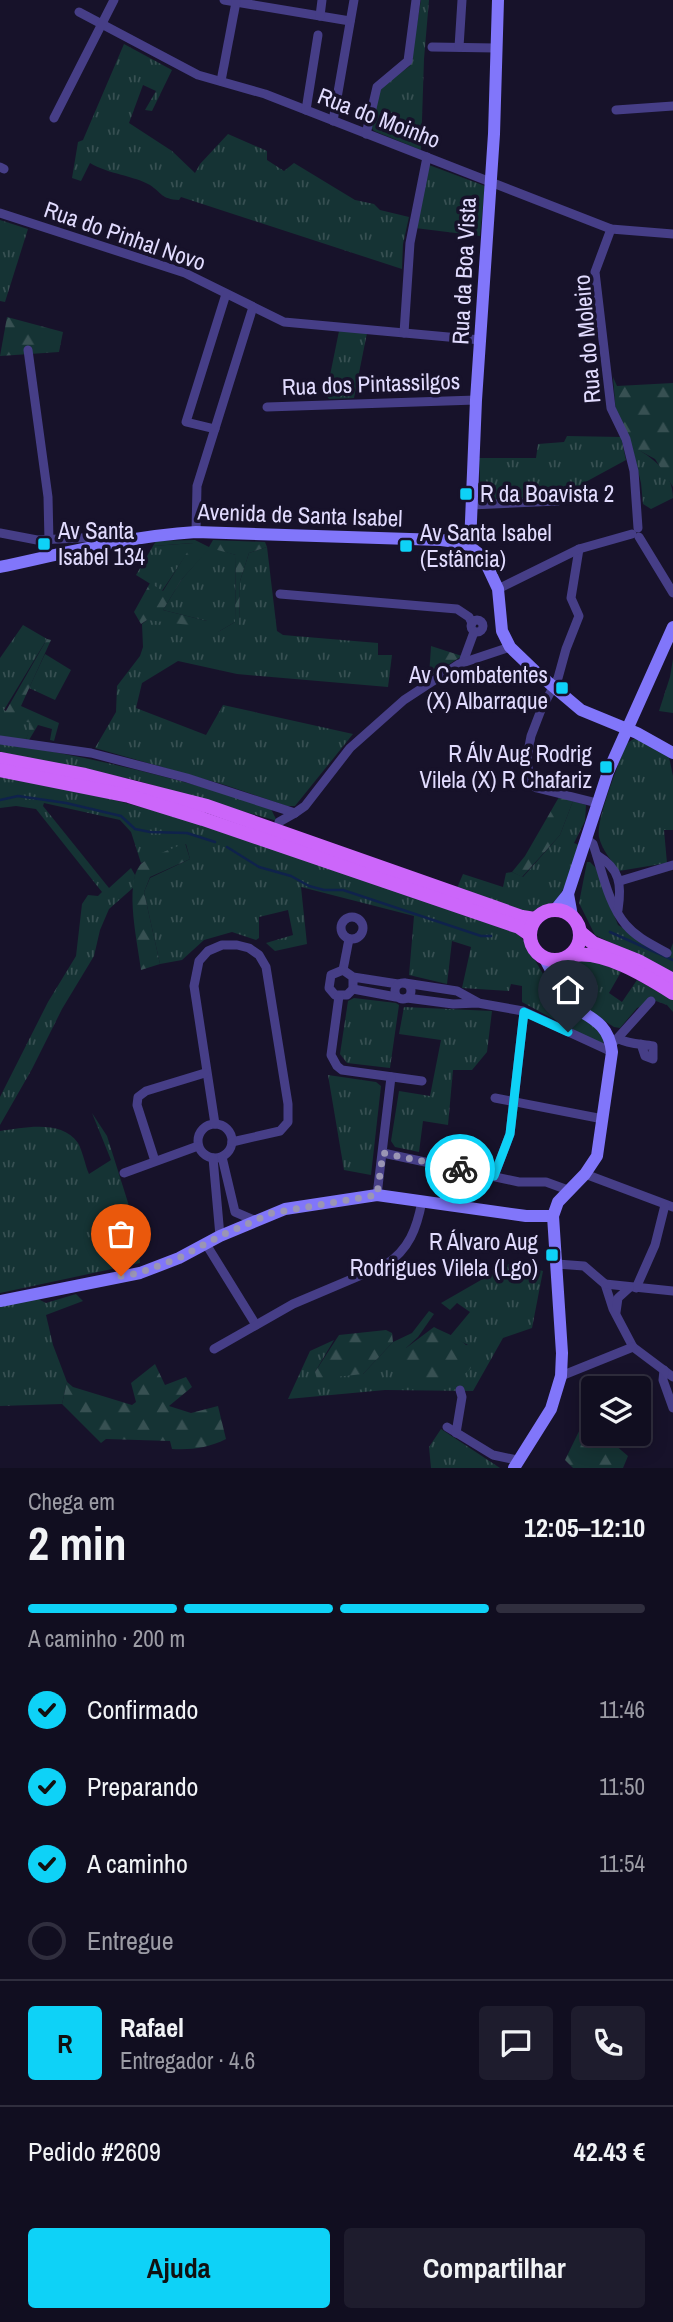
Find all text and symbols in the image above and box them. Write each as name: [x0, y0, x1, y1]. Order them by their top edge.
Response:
street label: Rua do Moinho: [313, 80, 445, 155]
street label: Rua do Pinhal Novo: [40, 193, 210, 278]
street label: Rua da Boa Vista: [444, 196, 483, 345]
street label: Rua do Moleiro: [565, 273, 608, 405]
street label: Rua dos Pintassilgos: [281, 365, 461, 402]
place label: R da Boavista 2: [480, 478, 614, 509]
marker: R da Boavista 2: [458, 486, 474, 502]
street label: Avenida de Santa Isabel: [196, 495, 403, 534]
place label: Av Santa Isabel 134: [57, 515, 146, 572]
place label: Av Santa Isabel (Estância): [419, 517, 552, 574]
marker: Av Santa Isabel 134: [36, 536, 52, 552]
marker: Av Santa Isabel (Estância): [398, 538, 414, 554]
place label: Av Combatentes (X) Albarraque: [408, 659, 548, 716]
marker: Av Combatentes (X) Albarraque: [554, 680, 570, 696]
place label: R Álv Aug Rodrig Vilela (X) R Chafariz: [419, 738, 593, 795]
marker: R Álv Aug Rodrig Vilela (X) R Chafariz: [598, 759, 614, 775]
pin: [538, 960, 598, 1032]
icon: home: [549, 971, 587, 1009]
courier: [425, 1134, 495, 1204]
icon: bike: [441, 1150, 479, 1188]
pin: [91, 1204, 151, 1276]
icon: bag: [102, 1215, 140, 1253]
place label: R Álvaro Aug Rodrigues Vilela (Lgo): [350, 1226, 539, 1283]
marker: R Álvaro Aug Rodrigues Vilela (Lgo): [544, 1247, 560, 1263]
map controls: [581, 1376, 651, 1446]
button: layers: [581, 1376, 651, 1446]
text: Chega em: [28, 1486, 115, 1517]
text: 12:05–12:10: [524, 1510, 645, 1545]
text: 2 min: [28, 1512, 127, 1574]
text: A caminho · 200 m: [28, 1623, 185, 1654]
icon: check: [28, 1691, 66, 1729]
text: Confirmado: [87, 1692, 198, 1727]
text: 11:46: [599, 1694, 645, 1725]
icon: check: [28, 1768, 66, 1806]
text: Preparando: [87, 1769, 198, 1804]
text: 11:50: [599, 1771, 645, 1802]
icon: check: [28, 1845, 66, 1883]
text: A caminho: [87, 1846, 188, 1881]
text: 11:54: [599, 1848, 645, 1879]
text: Entregue: [87, 1923, 174, 1958]
button: chat: [479, 2006, 553, 2080]
button: phone: [571, 2006, 645, 2080]
text: Rafael: [120, 2010, 184, 2045]
text: R: [57, 2026, 73, 2061]
text: Entregador · 4.6: [120, 2045, 255, 2076]
text: Pedido #2609: [28, 2134, 161, 2169]
text: 42.43 €: [574, 2134, 645, 2169]
button: Ajuda: [28, 2228, 330, 2308]
button: Compartilhar: [344, 2228, 645, 2308]

